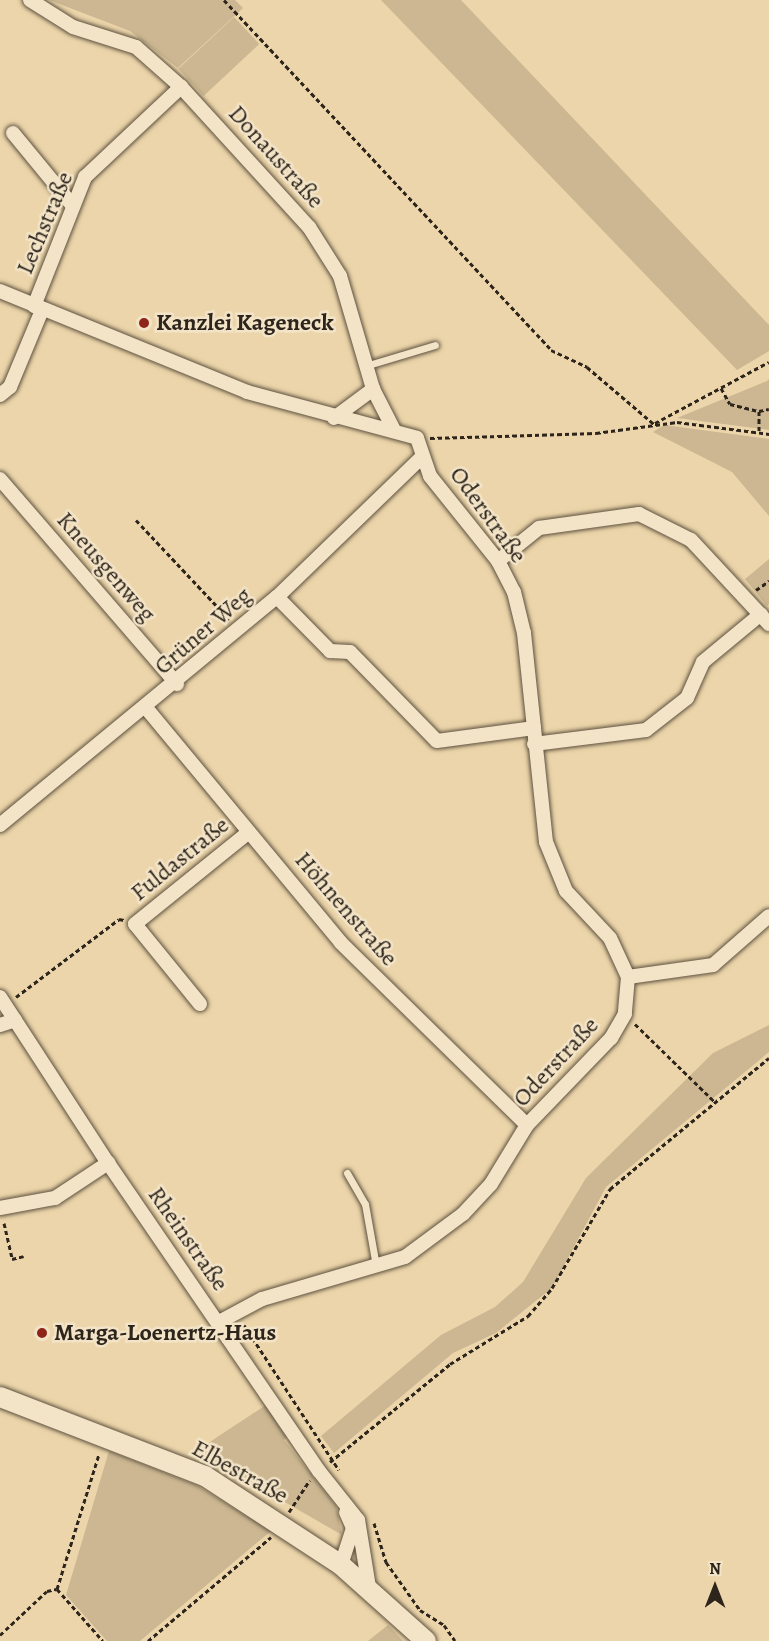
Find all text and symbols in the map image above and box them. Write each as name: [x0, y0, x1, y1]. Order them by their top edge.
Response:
street label: Donaustraße: [222, 100, 330, 214]
street label: Lechstraße: [11, 167, 79, 279]
place label: Kanzlei Kageneck: [156, 309, 334, 337]
marker: Kanzlei Kageneck: [137, 316, 151, 330]
street label: Oderstraße: [443, 461, 533, 569]
street label: Kneusgenweg: [50, 506, 162, 628]
street label: Grüner Weg: [149, 581, 257, 681]
street label: Fuldastraße: [125, 811, 235, 907]
street label: Höhnenstraße: [289, 846, 403, 972]
street label: Oderstraße: [507, 1011, 605, 1113]
street label: Rheinstraße: [142, 1181, 234, 1297]
place label: Marga-Loenertz-Haus: [54, 1319, 276, 1347]
marker: Marga-Loenertz-Haus: [35, 1326, 49, 1340]
street label: Elbestraße: [187, 1434, 293, 1510]
north arrow: [685, 1557, 745, 1617]
text: N: [709, 1558, 721, 1580]

